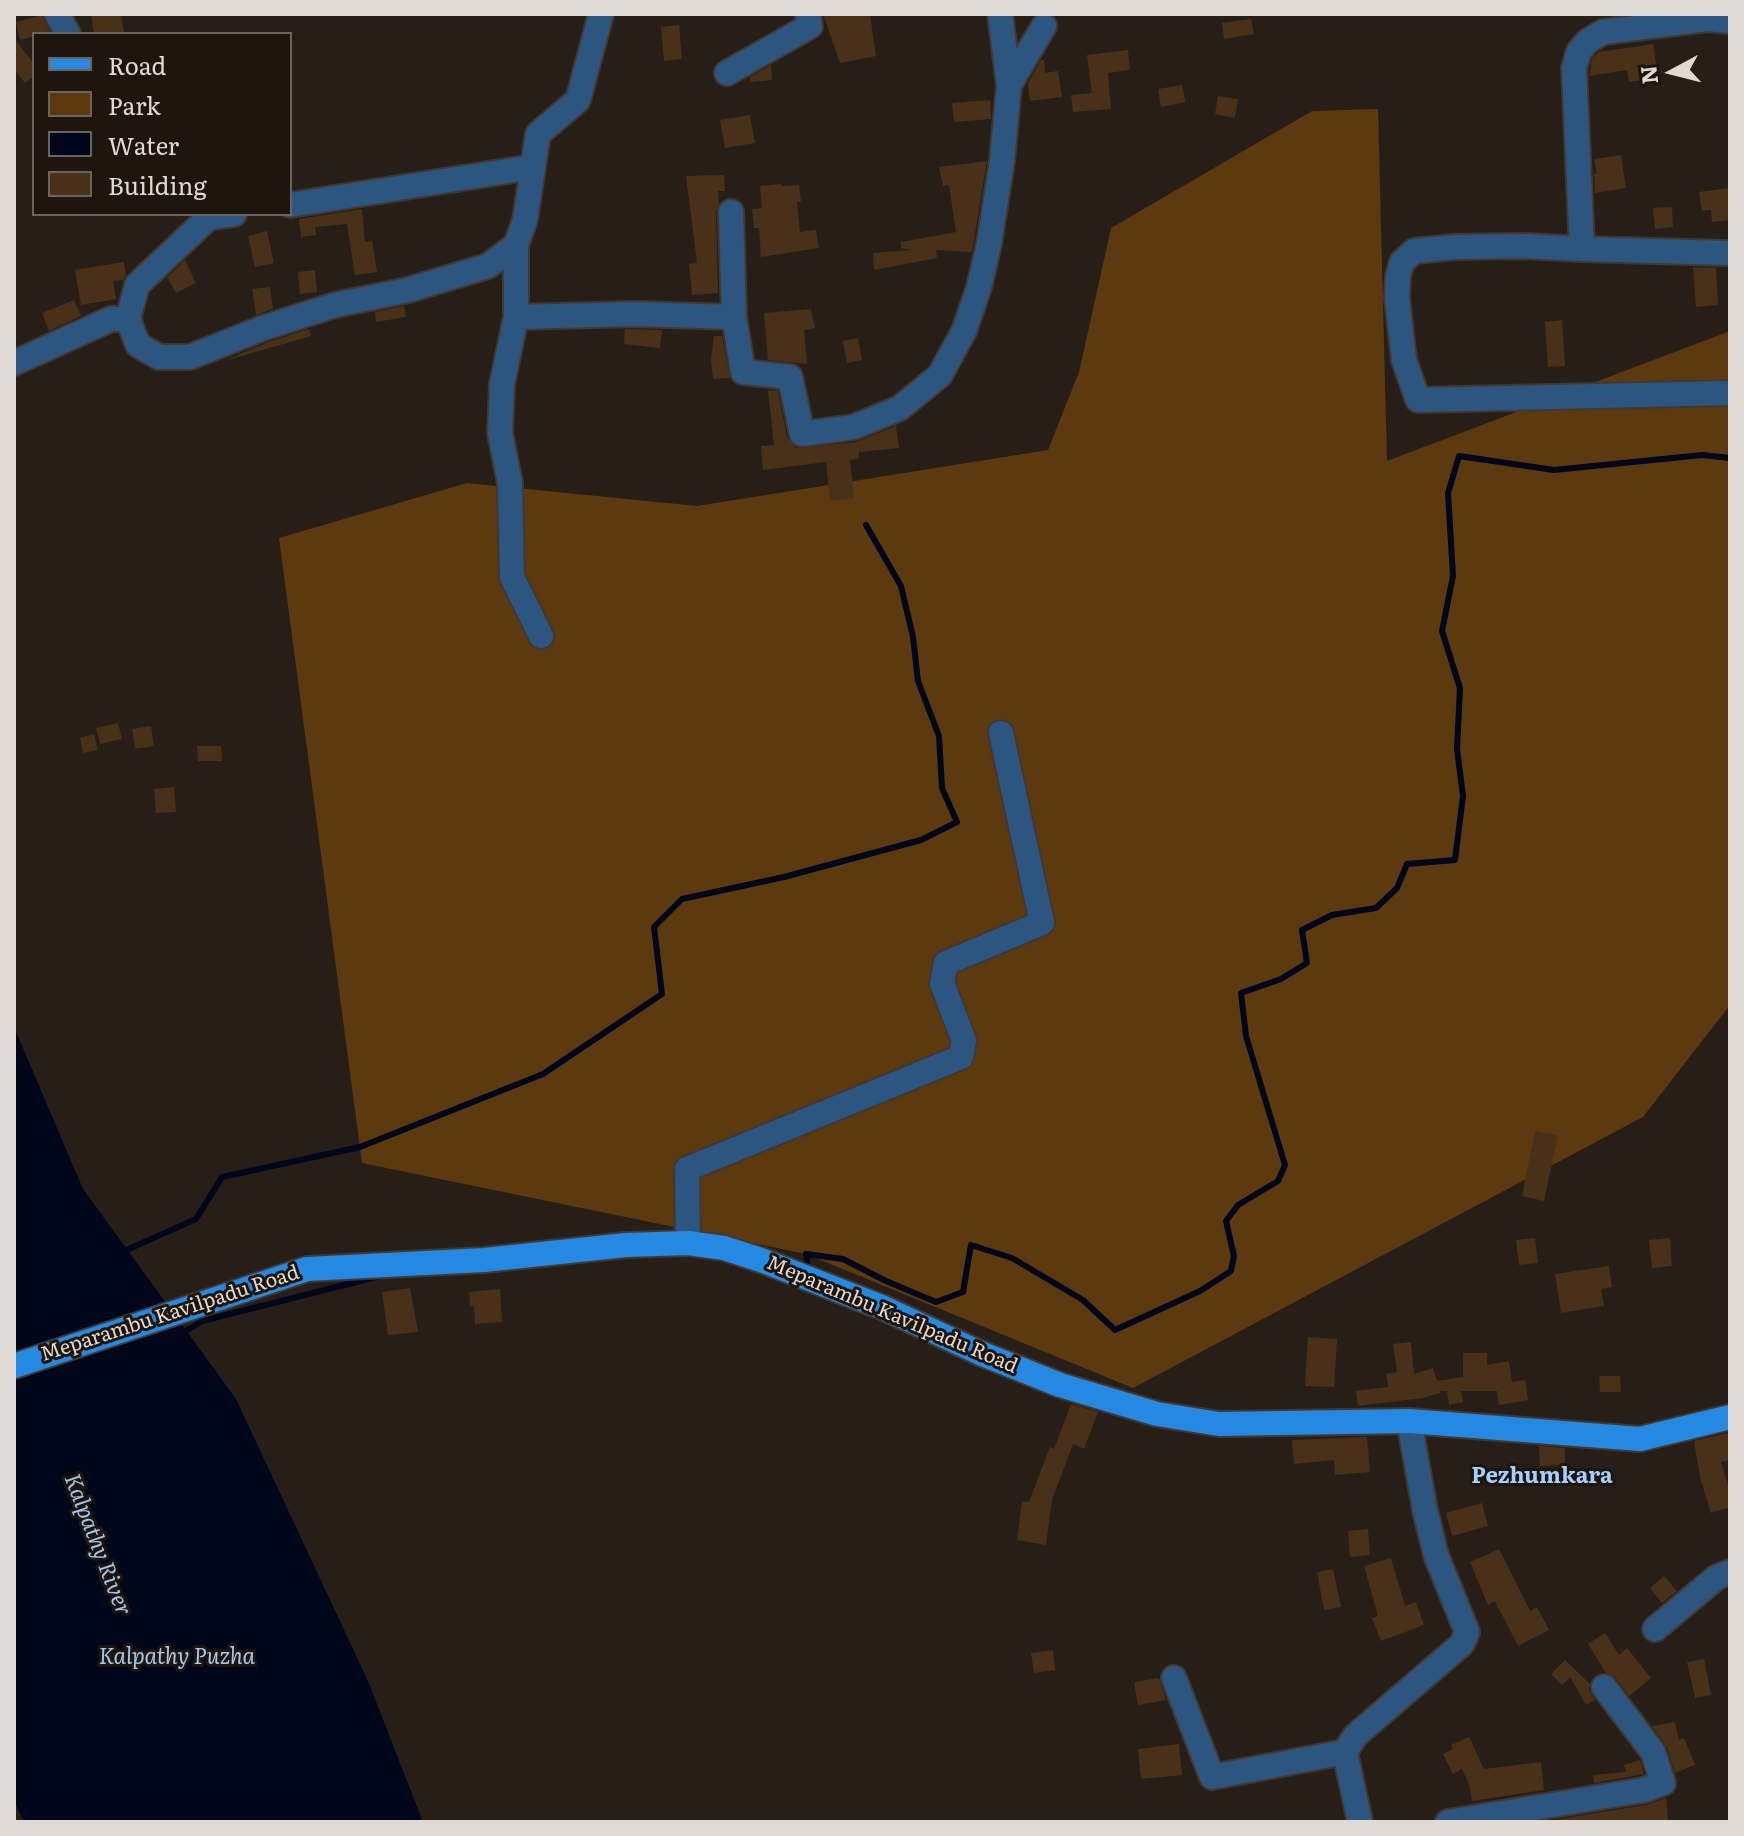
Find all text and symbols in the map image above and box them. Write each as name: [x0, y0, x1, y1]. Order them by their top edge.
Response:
legend: [32, 32, 292, 216]
north arrow: [1632, 32, 1712, 112]
text: Road: [108, 47, 166, 82]
text: N: [1630, 64, 1665, 86]
text: Park: [108, 87, 161, 122]
text: Water: [108, 127, 179, 162]
text: Building: [108, 167, 207, 202]
street label: Meparambu Kavilpadu Road: [763, 1251, 1021, 1379]
street label: Meparambu Kavilpadu Road: [38, 1261, 302, 1367]
district label: Pezhumkara: [1471, 1464, 1613, 1490]
water label: Kalpathy River: [58, 1470, 136, 1620]
water label: Kalpathy Puzha: [99, 1645, 255, 1671]

